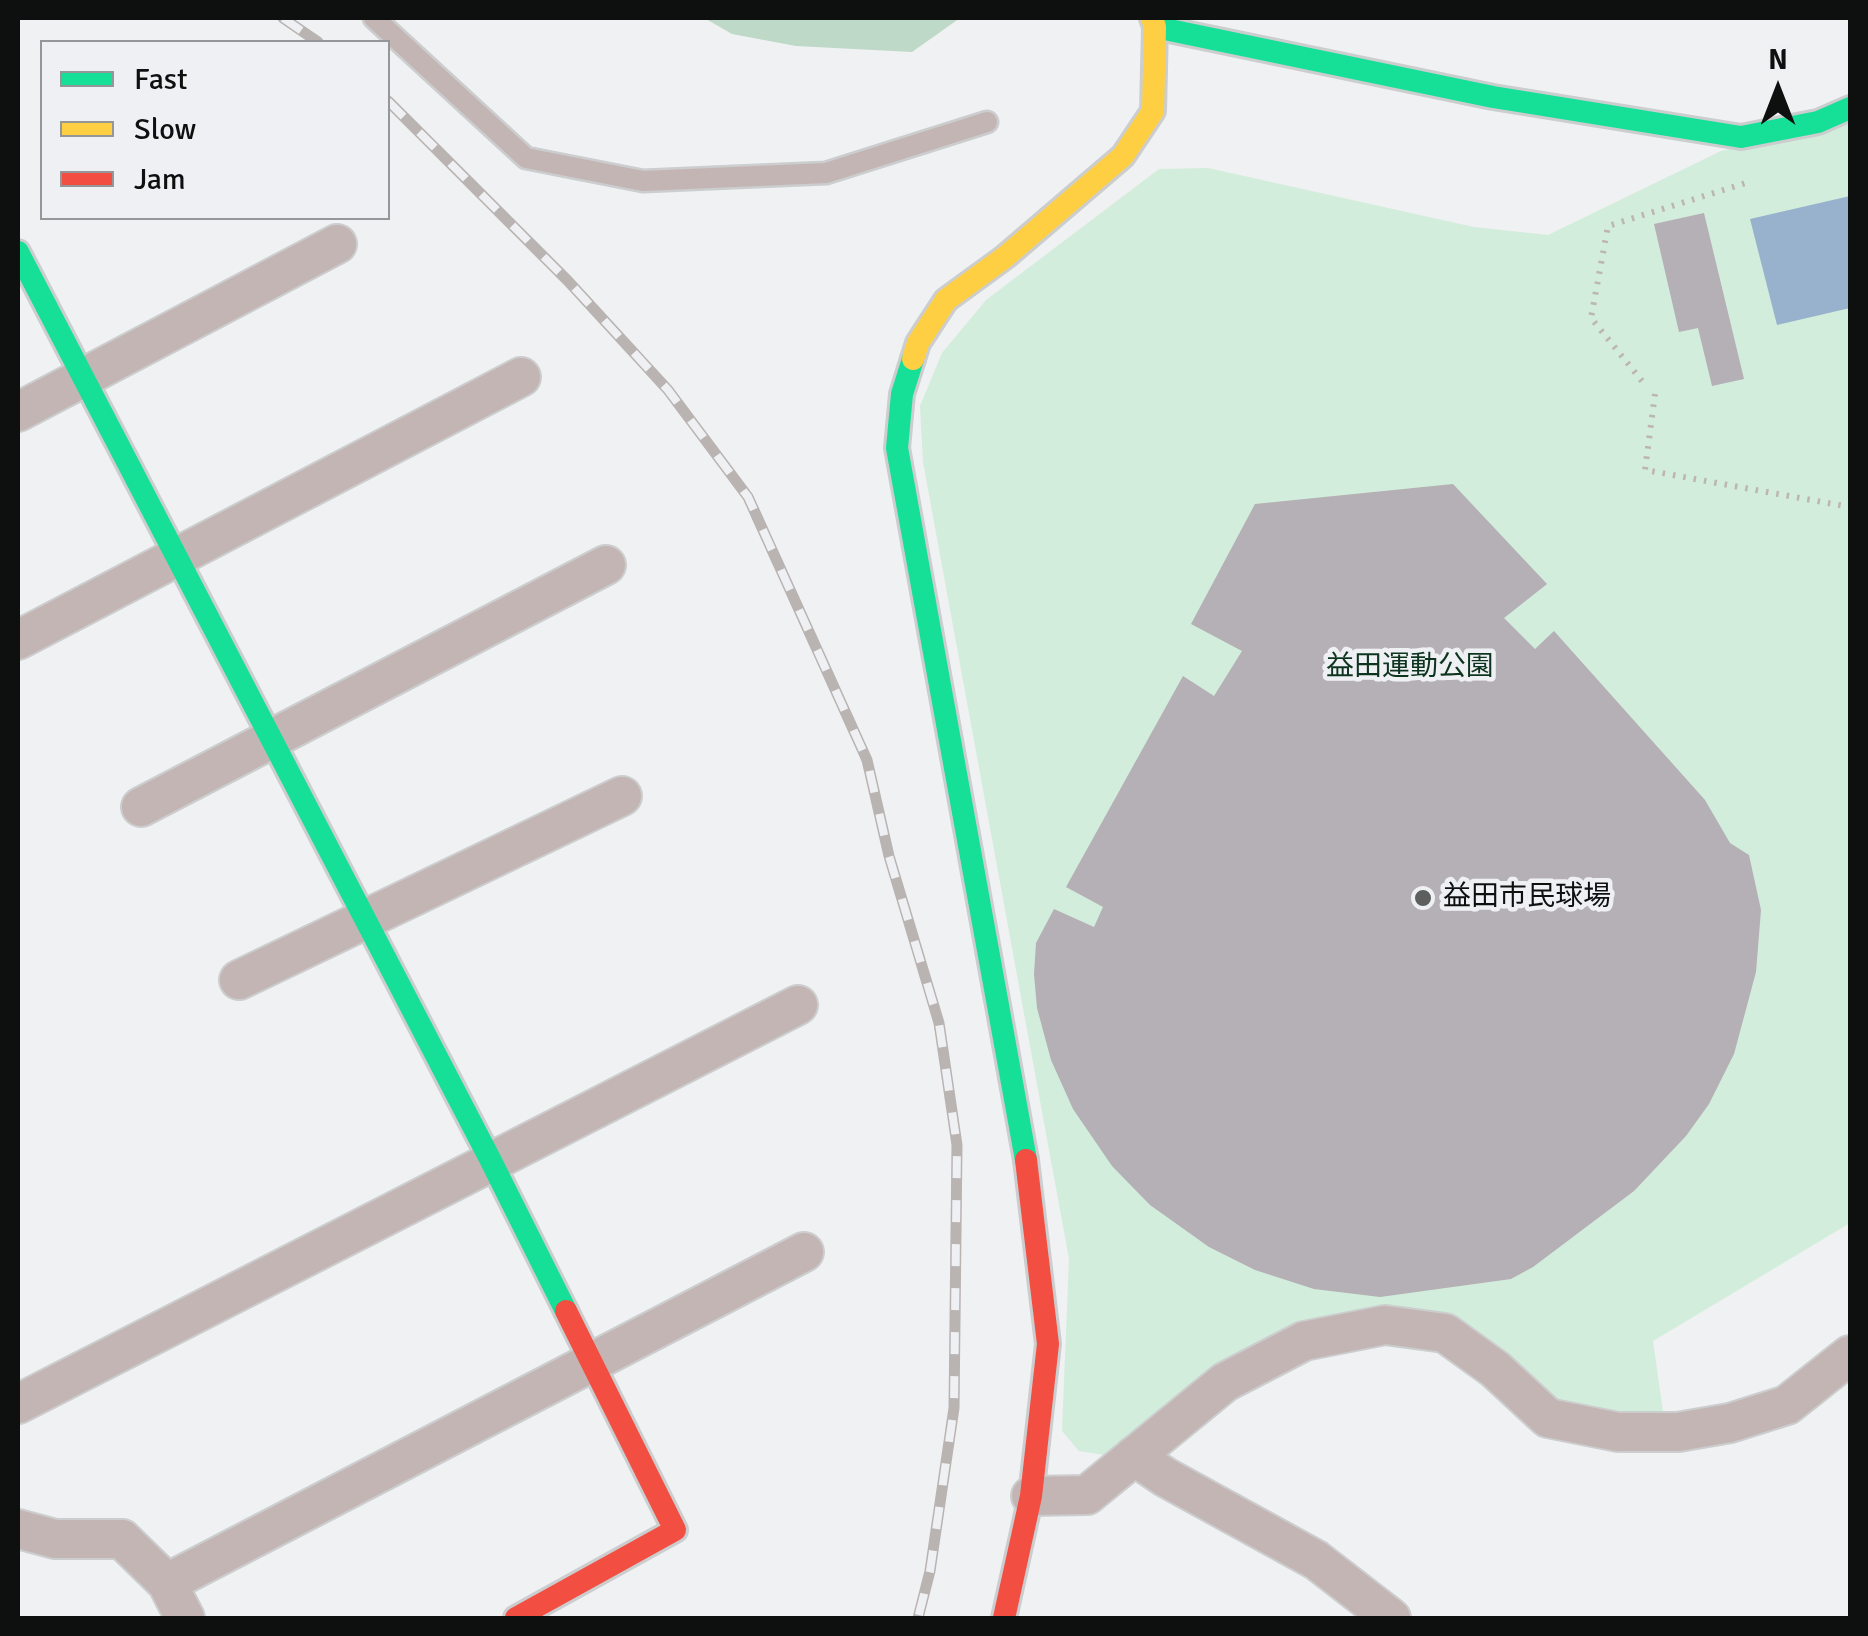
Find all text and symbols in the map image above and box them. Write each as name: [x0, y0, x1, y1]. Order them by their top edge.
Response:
legend: [40, 40, 390, 220]
north arrow: [1728, 40, 1828, 140]
text: N: [1768, 43, 1788, 77]
text: Fast: [134, 61, 187, 98]
text: Slow: [134, 111, 196, 148]
text: Jam: [134, 161, 186, 198]
park label: 益田運動公園: [1326, 651, 1494, 685]
place label: 益田市民球場: [1443, 881, 1611, 915]
marker: 益田市民球場: [1412, 887, 1434, 909]

